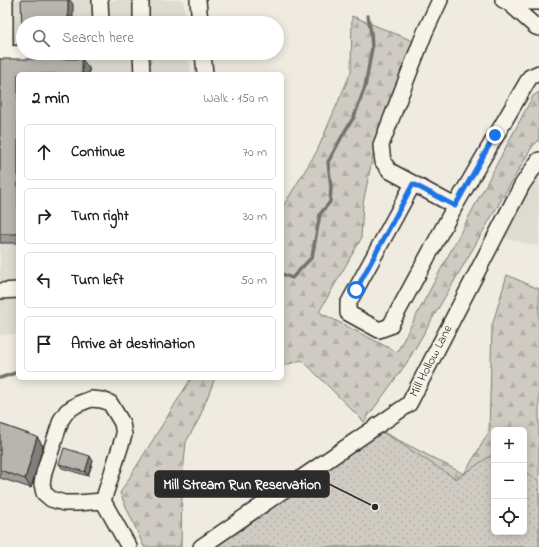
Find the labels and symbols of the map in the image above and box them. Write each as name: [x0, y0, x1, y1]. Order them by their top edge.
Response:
route end: [486, 126, 504, 144]
route start: [347, 281, 365, 299]
street label: Mill Hollow Lane: [405, 321, 457, 400]
callout: Mill Stream Run Reservation: [155, 471, 329, 497]
text: Mill Stream Run Reservation: [163, 475, 321, 496]

